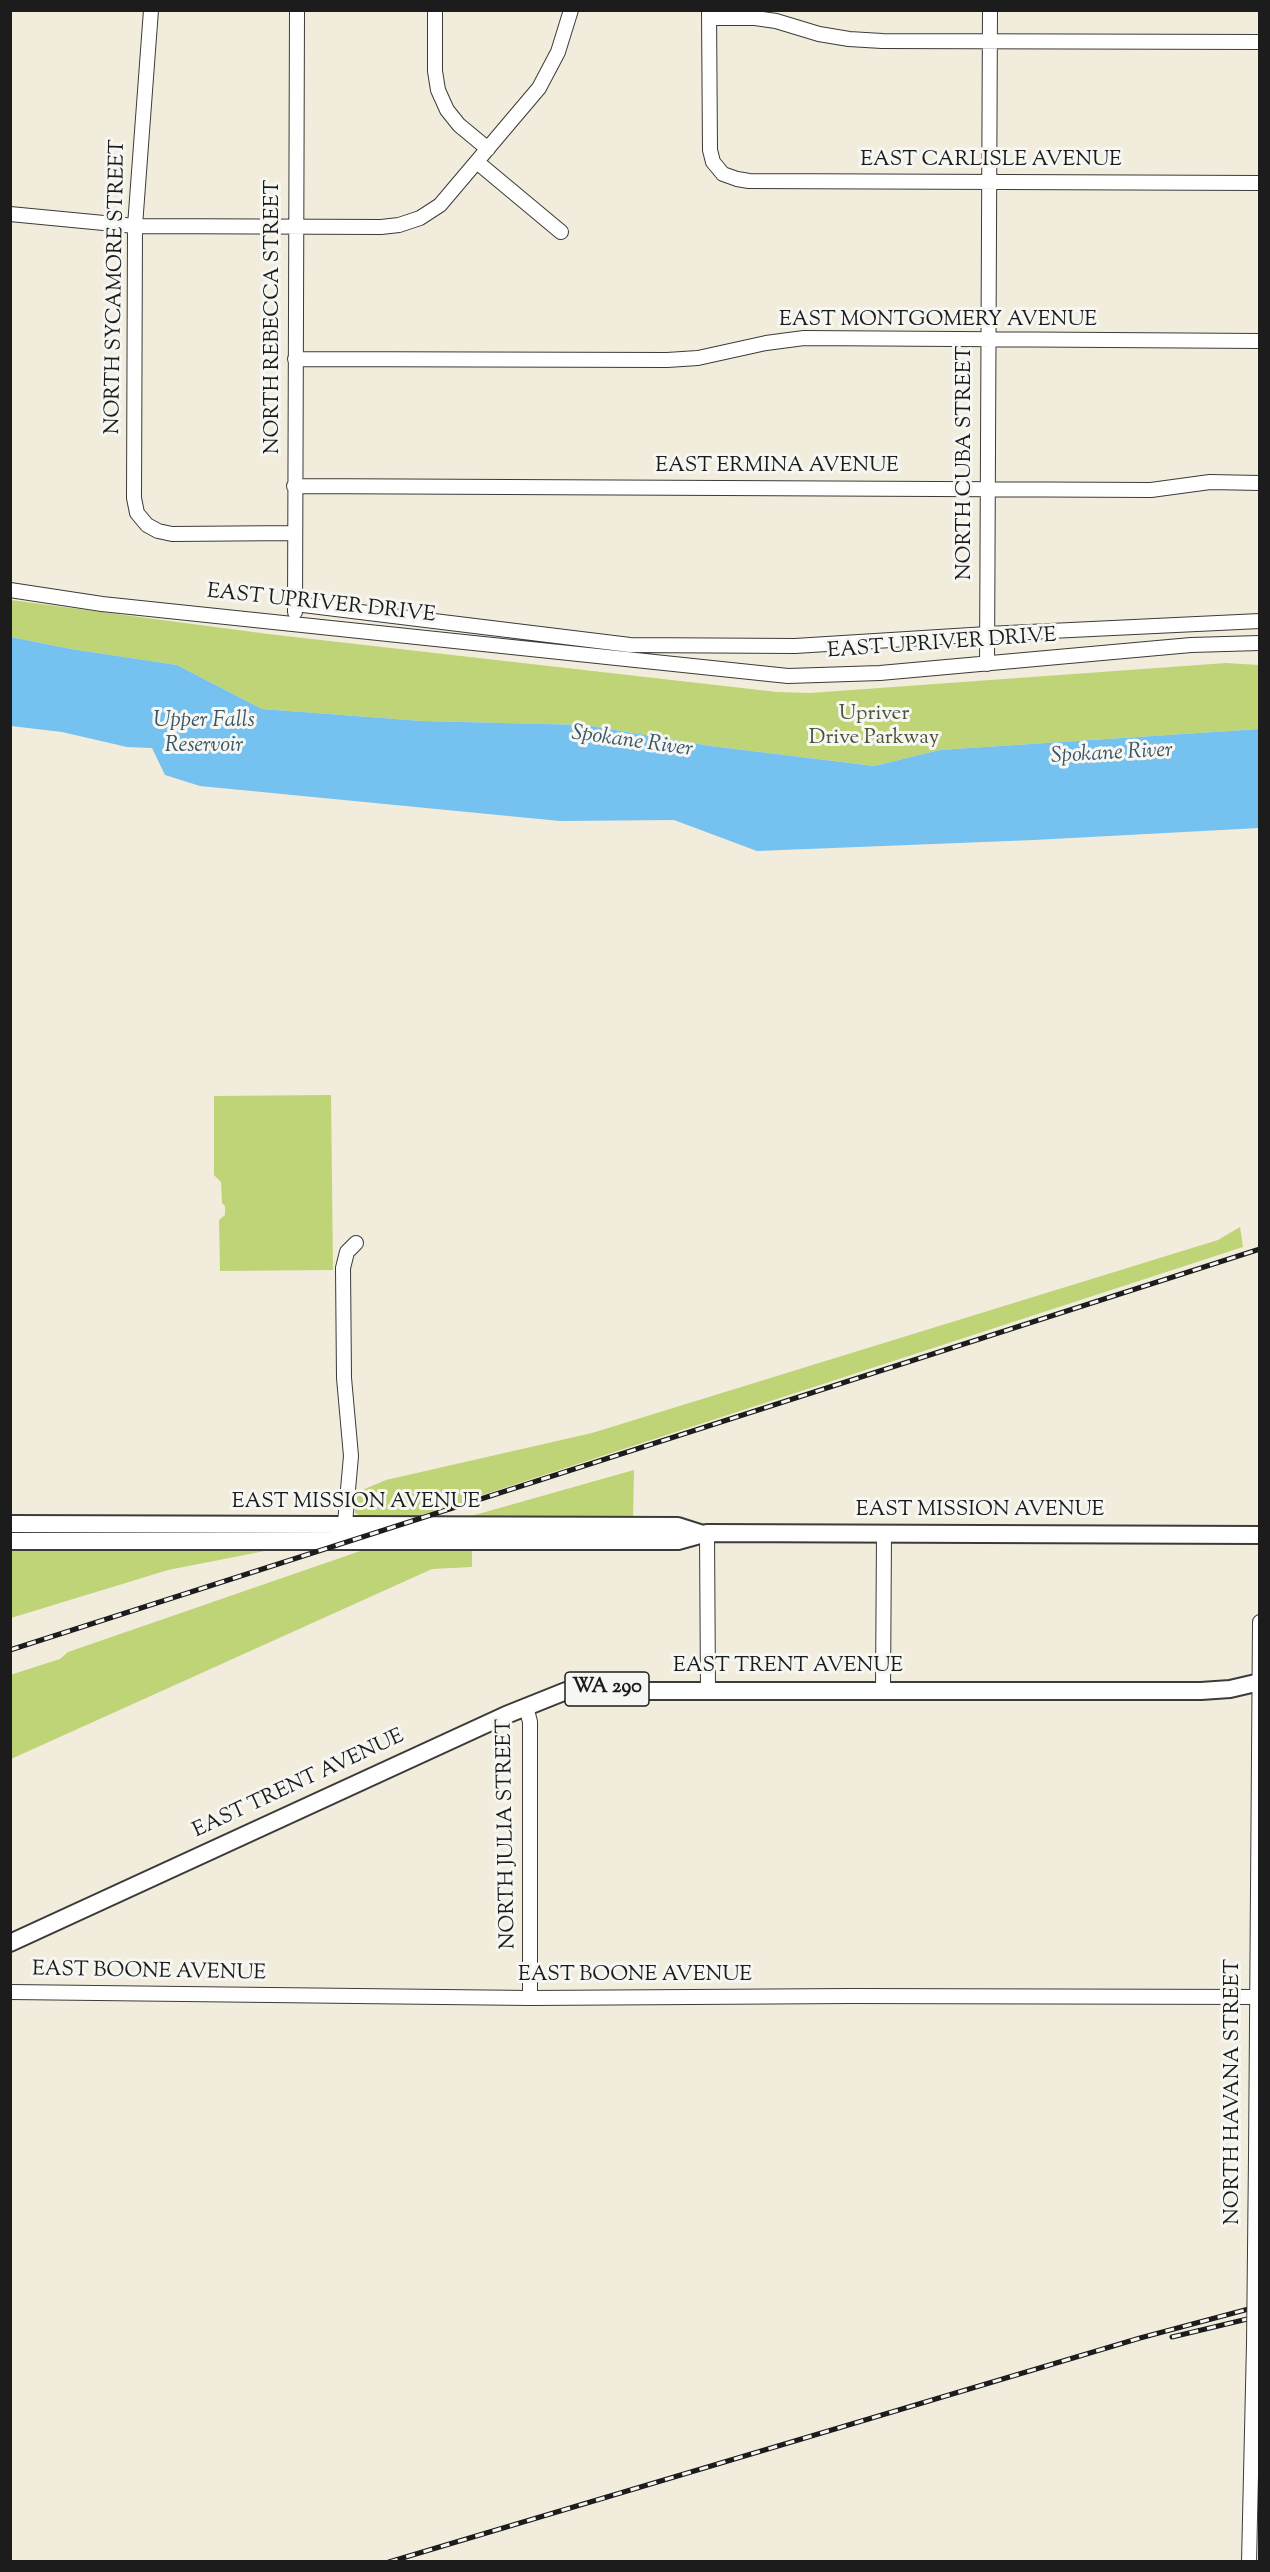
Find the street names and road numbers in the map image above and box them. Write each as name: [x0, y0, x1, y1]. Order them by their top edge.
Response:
street label: NORTH SYCAMORE STREET: [102, 139, 132, 435]
street label: EAST CARLISLE AVENUE: [860, 148, 1122, 174]
street label: NORTH REBECCA STREET: [261, 180, 287, 454]
street label: EAST MONTGOMERY AVENUE: [779, 308, 1097, 334]
street label: NORTH CUBA STREET: [953, 346, 979, 580]
street label: EAST ERMINA AVENUE: [655, 454, 899, 480]
street label: EAST UPRIVER DRIVE: [206, 580, 436, 630]
street label: EAST UPRIVER DRIVE: [827, 624, 1057, 666]
street label: EAST MISSION AVENUE: [232, 1490, 480, 1516]
street label: EAST MISSION AVENUE: [856, 1498, 1104, 1524]
street label: EAST TRENT AVENUE: [673, 1654, 903, 1680]
road number: WA 290: [565, 1672, 649, 1706]
street label: NORTH JULIA STREET: [493, 1719, 523, 1949]
street label: EAST TRENT AVENUE: [189, 1725, 409, 1845]
street label: EAST BOONE AVENUE: [32, 1958, 266, 1988]
street label: NORTH HAVANA STREET: [1221, 1959, 1247, 2225]
street label: EAST BOONE AVENUE: [518, 1963, 752, 1989]

